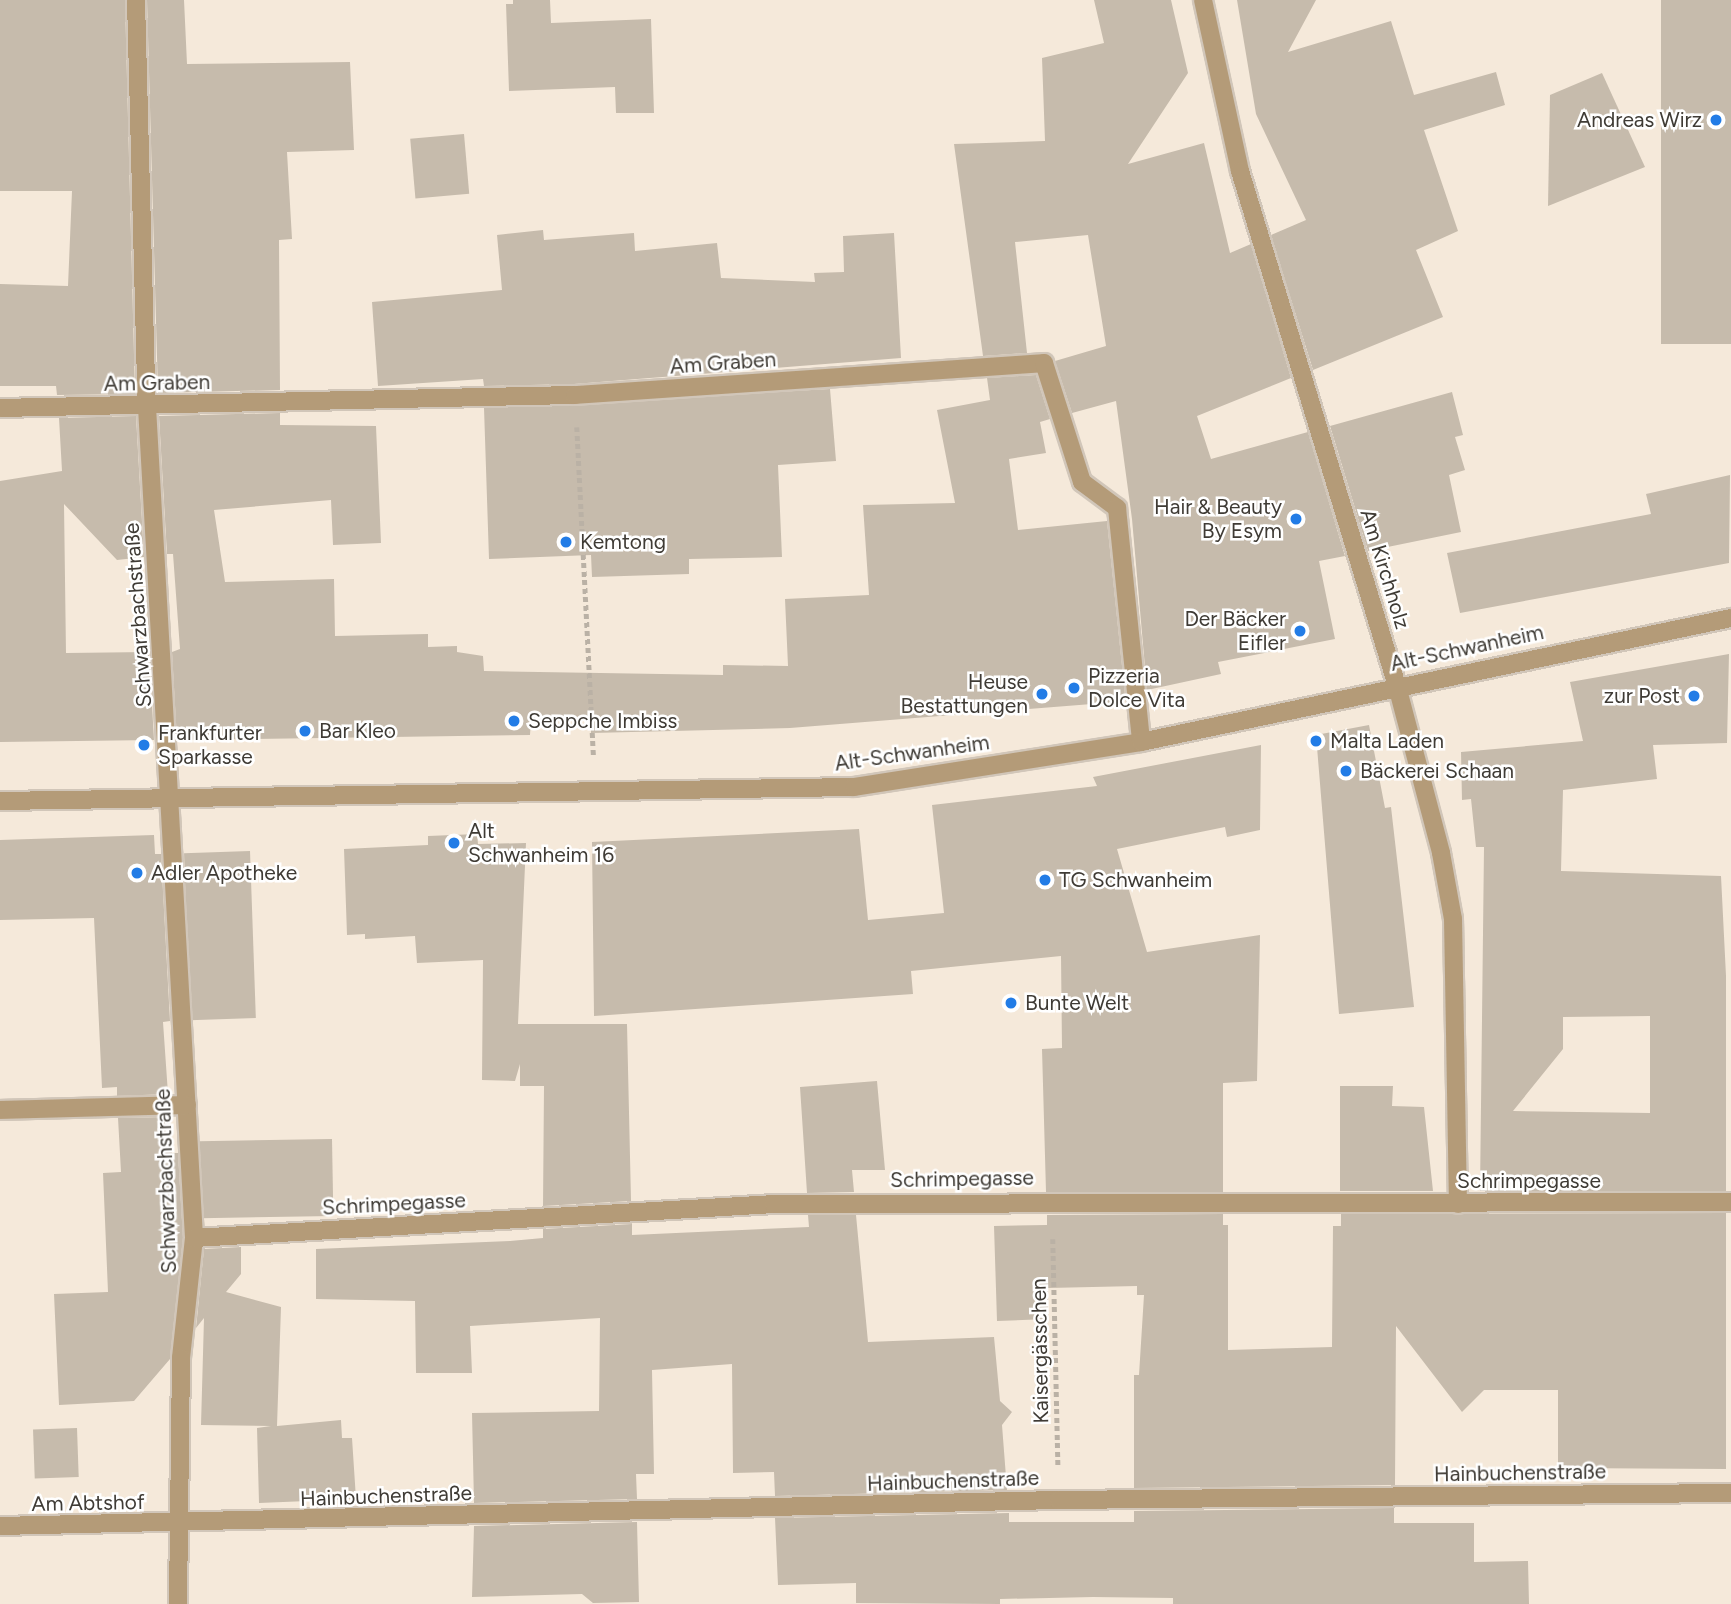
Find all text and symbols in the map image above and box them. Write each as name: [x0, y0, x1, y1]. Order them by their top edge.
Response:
place label: Andreas Wirz: [1577, 107, 1702, 133]
marker: Andreas Wirz: [1708, 112, 1724, 128]
street label: Am Graben: [669, 347, 777, 379]
street label: Am Graben: [104, 369, 210, 397]
place label: Hair & Beauty By Esym: [1154, 494, 1282, 544]
street label: Am Kirchholz: [1355, 506, 1415, 632]
marker: Hair & Beauty By Esym: [1288, 511, 1304, 527]
street label: Schwarzbachstraße: [119, 522, 157, 708]
place label: Kemtong: [580, 529, 666, 555]
marker: Kemtong: [558, 534, 574, 550]
place label: Der Bäcker Eifler: [1184, 606, 1286, 656]
street label: Alt-Schwanheim: [1388, 619, 1546, 677]
marker: Der Bäcker Eifler: [1292, 623, 1308, 639]
place label: Pizzeria Dolce Vita: [1088, 663, 1185, 713]
place label: Heuse Bestattungen: [900, 669, 1028, 719]
marker: Pizzeria Dolce Vita: [1066, 680, 1082, 696]
place label: zur Post: [1604, 683, 1680, 709]
marker: Heuse Bestattungen: [1034, 686, 1050, 702]
marker: zur Post: [1686, 688, 1702, 704]
place label: Seppche Imbiss: [528, 708, 677, 734]
marker: Seppche Imbiss: [506, 713, 522, 729]
place label: Bar Kleo: [319, 718, 396, 744]
place label: Frankfurter Sparkasse: [158, 720, 262, 770]
marker: Bar Kleo: [297, 723, 313, 739]
place label: Malta Laden: [1330, 728, 1444, 754]
street label: Alt-Schwanheim: [833, 730, 991, 776]
marker: Malta Laden: [1308, 733, 1324, 749]
marker: Frankfurter Sparkasse: [136, 737, 152, 753]
place label: Bäckerei Schaan: [1360, 758, 1514, 784]
marker: Bäckerei Schaan: [1338, 763, 1354, 779]
place label: Alt Schwanheim 16: [468, 818, 614, 868]
marker: Alt Schwanheim 16: [446, 835, 462, 851]
place label: Adler Apotheke: [151, 860, 297, 886]
marker: Adler Apotheke: [129, 865, 145, 881]
place label: TG Schwanheim: [1059, 867, 1212, 893]
marker: TG Schwanheim: [1037, 872, 1053, 888]
place label: Bunte Welt: [1025, 990, 1129, 1016]
marker: Bunte Welt: [1003, 995, 1019, 1011]
street label: Schwarzbachstraße: [150, 1088, 182, 1274]
street label: Schrimpegasse: [890, 1165, 1034, 1193]
street label: Schrimpegasse: [1457, 1168, 1601, 1194]
street label: Schrimpegasse: [322, 1188, 466, 1220]
street label: Kaisergässchen: [1026, 1278, 1054, 1424]
street label: Hainbuchenstraße: [1434, 1459, 1606, 1487]
street label: Hainbuchenstraße: [867, 1465, 1039, 1497]
street label: Hainbuchenstraße: [300, 1480, 472, 1512]
street label: Am Abtshof: [31, 1489, 145, 1517]

